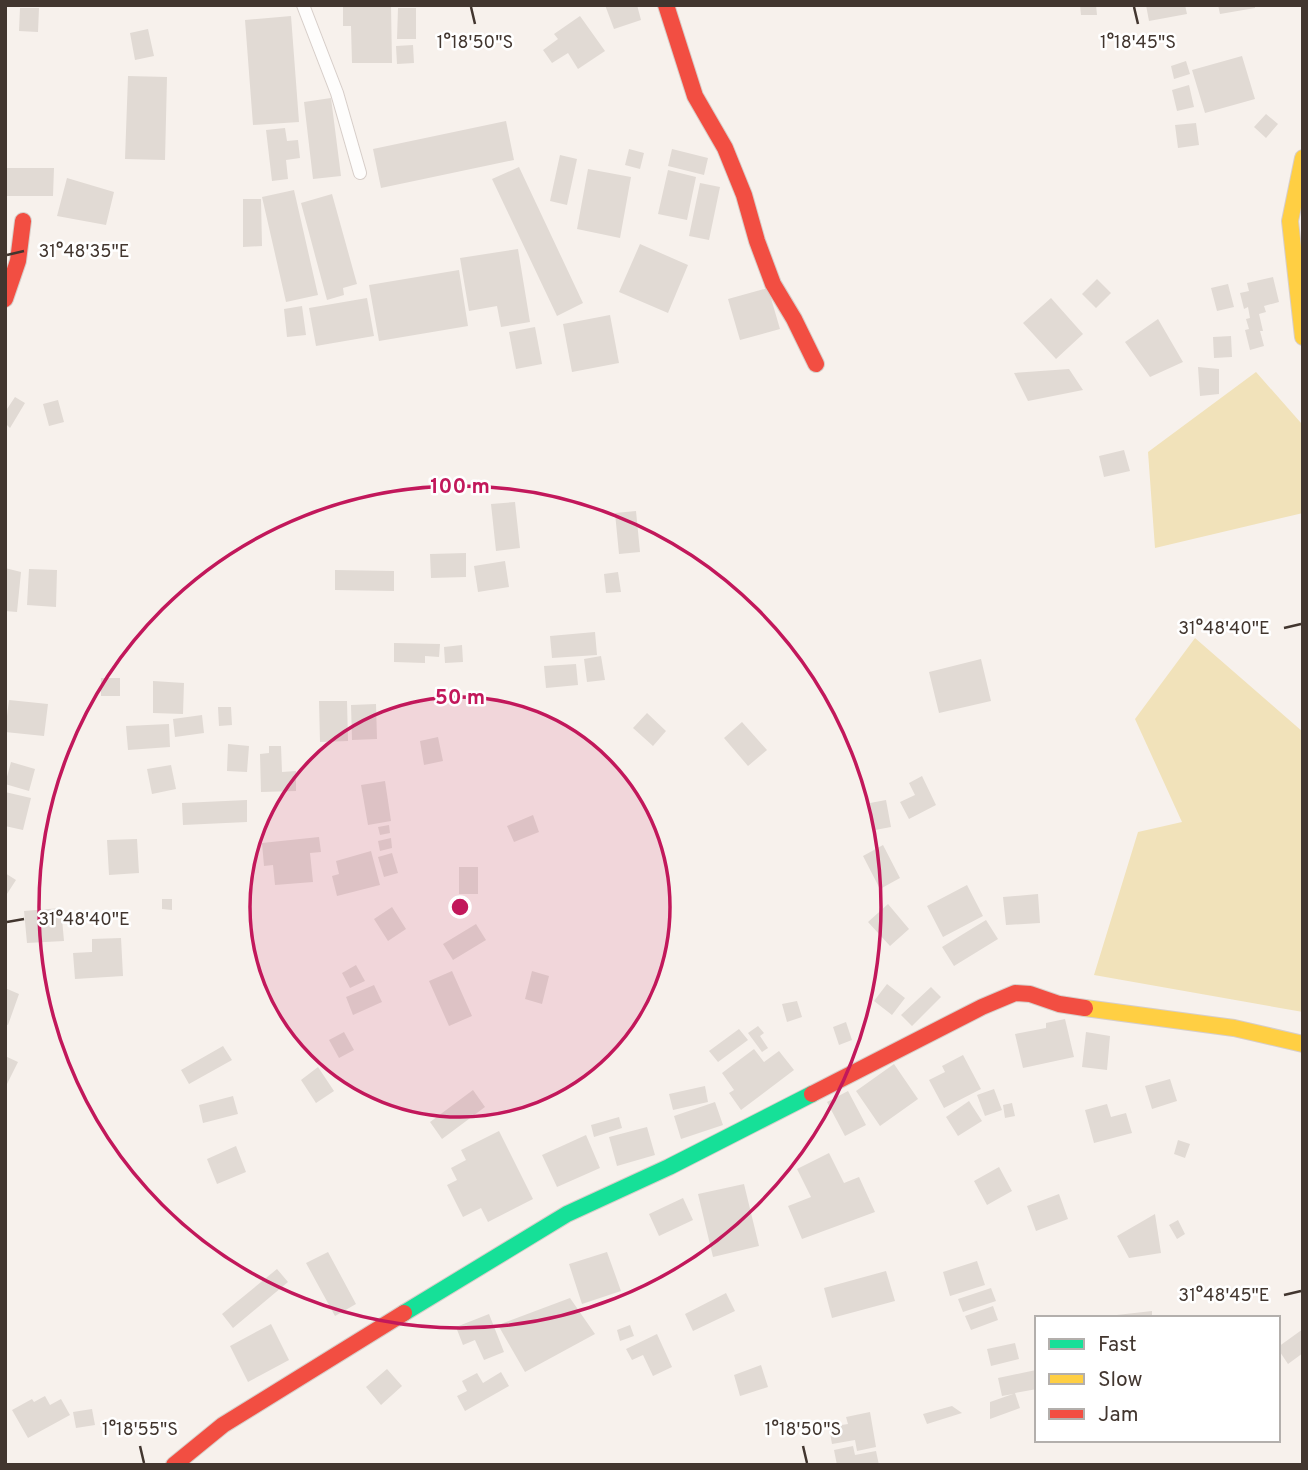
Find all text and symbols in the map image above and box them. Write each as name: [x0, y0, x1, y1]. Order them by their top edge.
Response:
text: 1°18'50"S: [437, 32, 513, 55]
text: 1°18'45"S: [1100, 32, 1176, 55]
text: 31°48'35"E: [39, 241, 129, 264]
text: 100 m: [430, 474, 490, 501]
text: 31°48'40"E: [1178, 618, 1270, 641]
text: 50 m: [435, 685, 485, 712]
centre of rings: [448, 895, 472, 919]
text: 31°48'40"E: [38, 909, 130, 932]
text: 31°48'45"E: [1178, 1285, 1270, 1308]
legend: [1035, 1316, 1280, 1442]
text: Fast: [1098, 1332, 1137, 1359]
text: Slow: [1098, 1367, 1143, 1394]
text: Jam: [1098, 1402, 1139, 1429]
text: 1°18'55"S: [102, 1419, 178, 1442]
text: 1°18'50"S: [765, 1419, 841, 1442]

